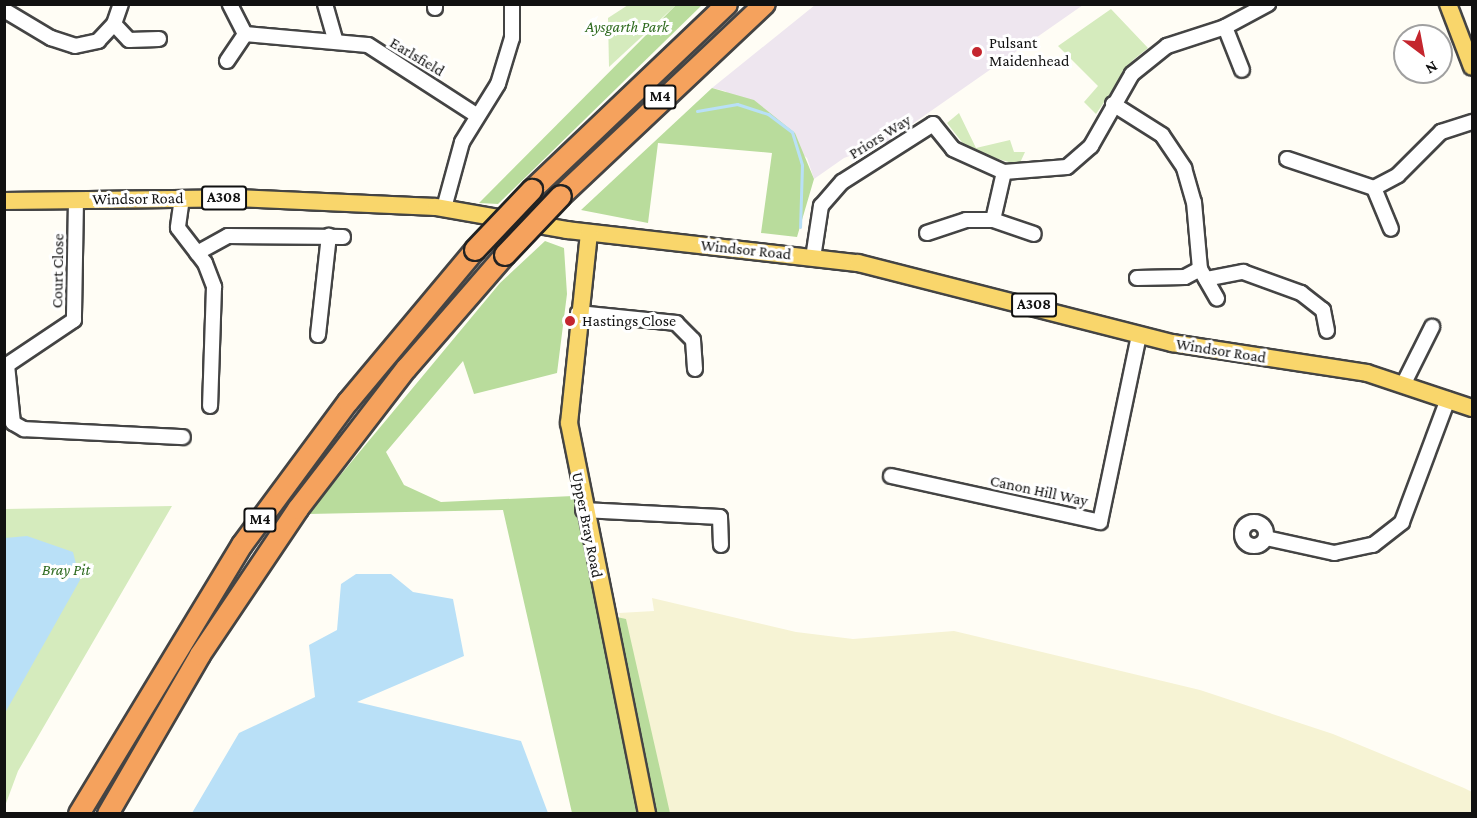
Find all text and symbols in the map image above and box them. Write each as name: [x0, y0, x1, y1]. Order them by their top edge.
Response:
park label: Aysgarth Park: [585, 17, 669, 37]
north arrow: [1393, 24, 1453, 84]
street label: Earlsfield: [386, 33, 448, 81]
place label: Pulsant Maidenhead: [989, 33, 1069, 71]
marker: Pulsant Maidenhead: [970, 45, 984, 59]
text: N: [1423, 58, 1441, 78]
road number: M4: [642, 85, 678, 109]
street label: Priors Way: [845, 110, 915, 164]
road number: A308: [200, 186, 248, 210]
street label: Windsor Road: [92, 189, 184, 209]
street label: Court Close: [48, 234, 68, 308]
street label: Windsor Road: [700, 236, 792, 264]
road number: A308: [1010, 293, 1058, 317]
place label: Hastings Close: [582, 311, 676, 331]
marker: Hastings Close: [563, 314, 577, 328]
street label: Windsor Road: [1175, 334, 1267, 368]
street label: Upper Bray Road: [567, 471, 607, 579]
street label: Canon Hill Way: [988, 471, 1090, 511]
road number: M4: [242, 508, 278, 532]
park label: Bray Pit: [42, 560, 90, 580]

